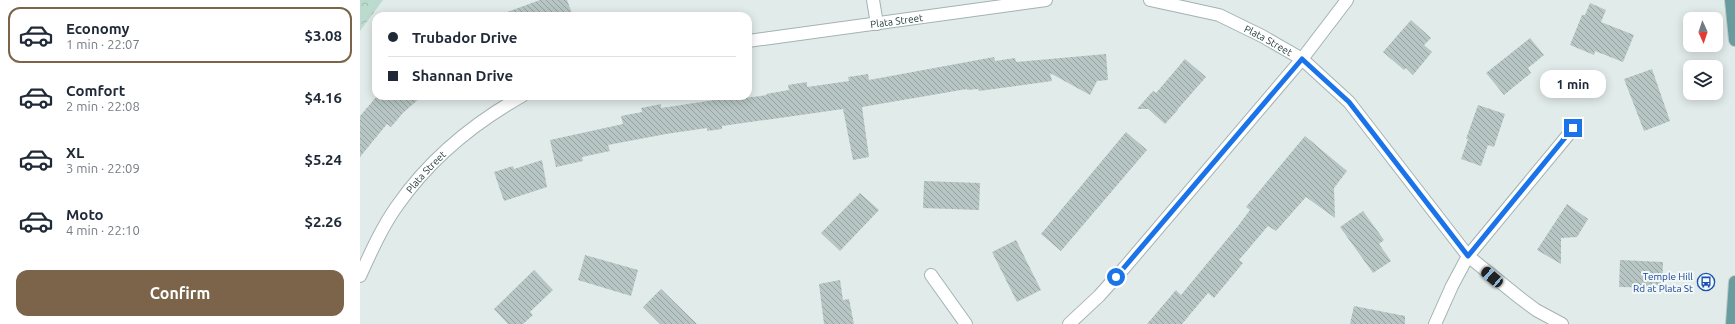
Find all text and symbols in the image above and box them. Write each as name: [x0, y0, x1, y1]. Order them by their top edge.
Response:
street label: Plata Street: [870, 11, 924, 30]
north arrow: [1683, 12, 1723, 52]
map controls: [1683, 12, 1723, 100]
icon: car: [18, 17, 54, 53]
text: Economy: [66, 20, 130, 37]
street label: Plata Street: [1243, 23, 1294, 58]
text: $3.08: [304, 27, 342, 44]
text: Trubador Drive: [412, 29, 518, 46]
text: 1 min · 22:07: [66, 37, 140, 51]
button: layers: [1683, 60, 1723, 100]
text: Shannan Drive: [412, 67, 513, 84]
callout: 1 min: [1540, 70, 1606, 98]
text: 1 min: [1557, 77, 1589, 91]
icon: car: [18, 79, 54, 115]
text: Comfort: [66, 82, 125, 99]
text: $4.16: [304, 89, 342, 106]
text: 2 min · 22:08: [66, 99, 140, 113]
route end: [1564, 119, 1582, 137]
icon: car: [18, 141, 54, 177]
text: XL: [66, 144, 84, 161]
street label: Plata Street: [404, 148, 448, 195]
text: $5.24: [304, 151, 342, 168]
text: 3 min · 22:09: [66, 161, 140, 175]
icon: car: [18, 203, 54, 239]
text: Moto: [66, 206, 104, 223]
text: $2.26: [304, 213, 342, 230]
text: 4 min · 22:10: [66, 223, 140, 237]
car: [1479, 265, 1505, 289]
route start: [1107, 268, 1125, 286]
button: Confirm: [16, 270, 344, 316]
place label: Temple Hill Rd at Plata St: [1633, 271, 1693, 294]
bus stop icon: Temple Hill Rd at Plata St: [1696, 272, 1716, 292]

